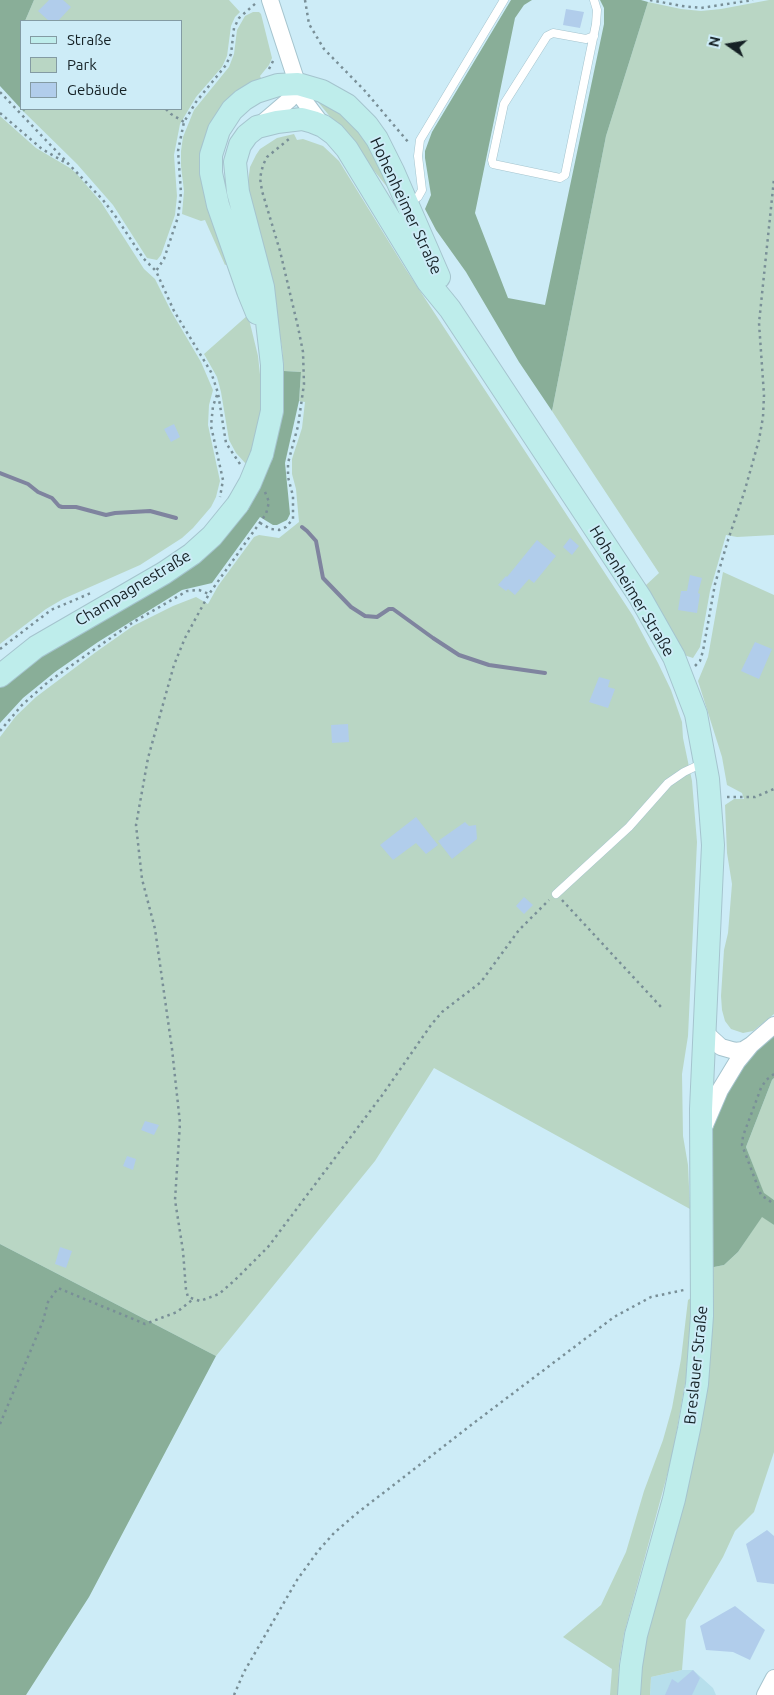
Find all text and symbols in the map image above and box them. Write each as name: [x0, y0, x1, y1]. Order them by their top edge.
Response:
legend: [20, 20, 182, 110]
north arrow: [704, 20, 754, 70]
text: Straße: [67, 31, 111, 48]
text: N: [705, 35, 723, 49]
text: Park: [67, 56, 97, 73]
text: Gebäude: [67, 81, 127, 98]
street label: Hohenheimer Straße: [366, 134, 446, 278]
street label: Hohenheimer Straße: [585, 522, 679, 660]
street label: Champagnestraße: [72, 546, 194, 630]
street label: Breslauer Straße: [680, 1305, 712, 1425]

